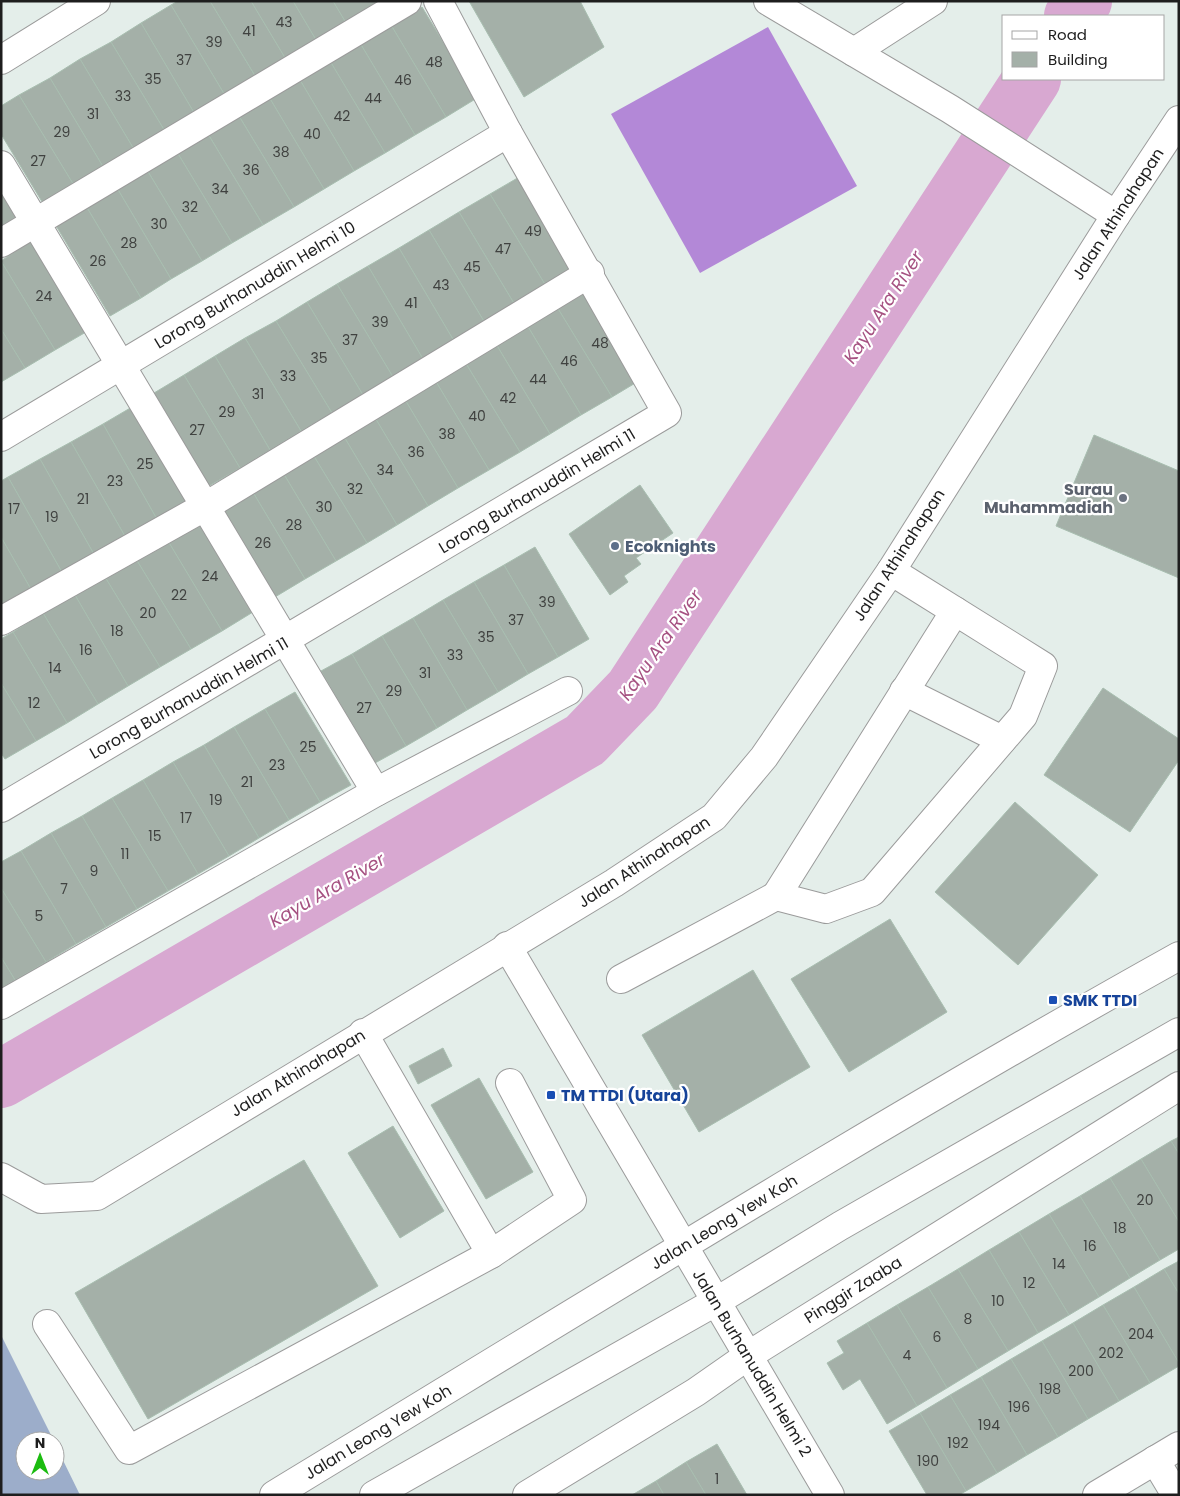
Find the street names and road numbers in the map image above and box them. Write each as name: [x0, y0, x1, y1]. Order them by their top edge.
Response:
street label: Jalan Athinahapan: [1067, 143, 1169, 285]
street label: Lorong Burhanuddin Helmi 10: [150, 216, 360, 354]
street label: Lorong Burhanuddin Helmi 11: [434, 423, 640, 559]
street label: Jalan Athinahapan: [848, 484, 950, 626]
street label: Lorong Burhanuddin Helmi 11: [85, 631, 293, 765]
street label: Jalan Athinahapan: [573, 811, 715, 913]
street label: Jalan Athinahapan: [226, 1024, 370, 1122]
street label: Jalan Leong Yew Koh: [646, 1169, 802, 1275]
street label: Pinggir Zaaba: [800, 1251, 906, 1329]
street label: Jalan Burhanuddin Helmi 2: [687, 1265, 817, 1461]
street label: Jalan Leong Yew Koh: [300, 1379, 456, 1485]

